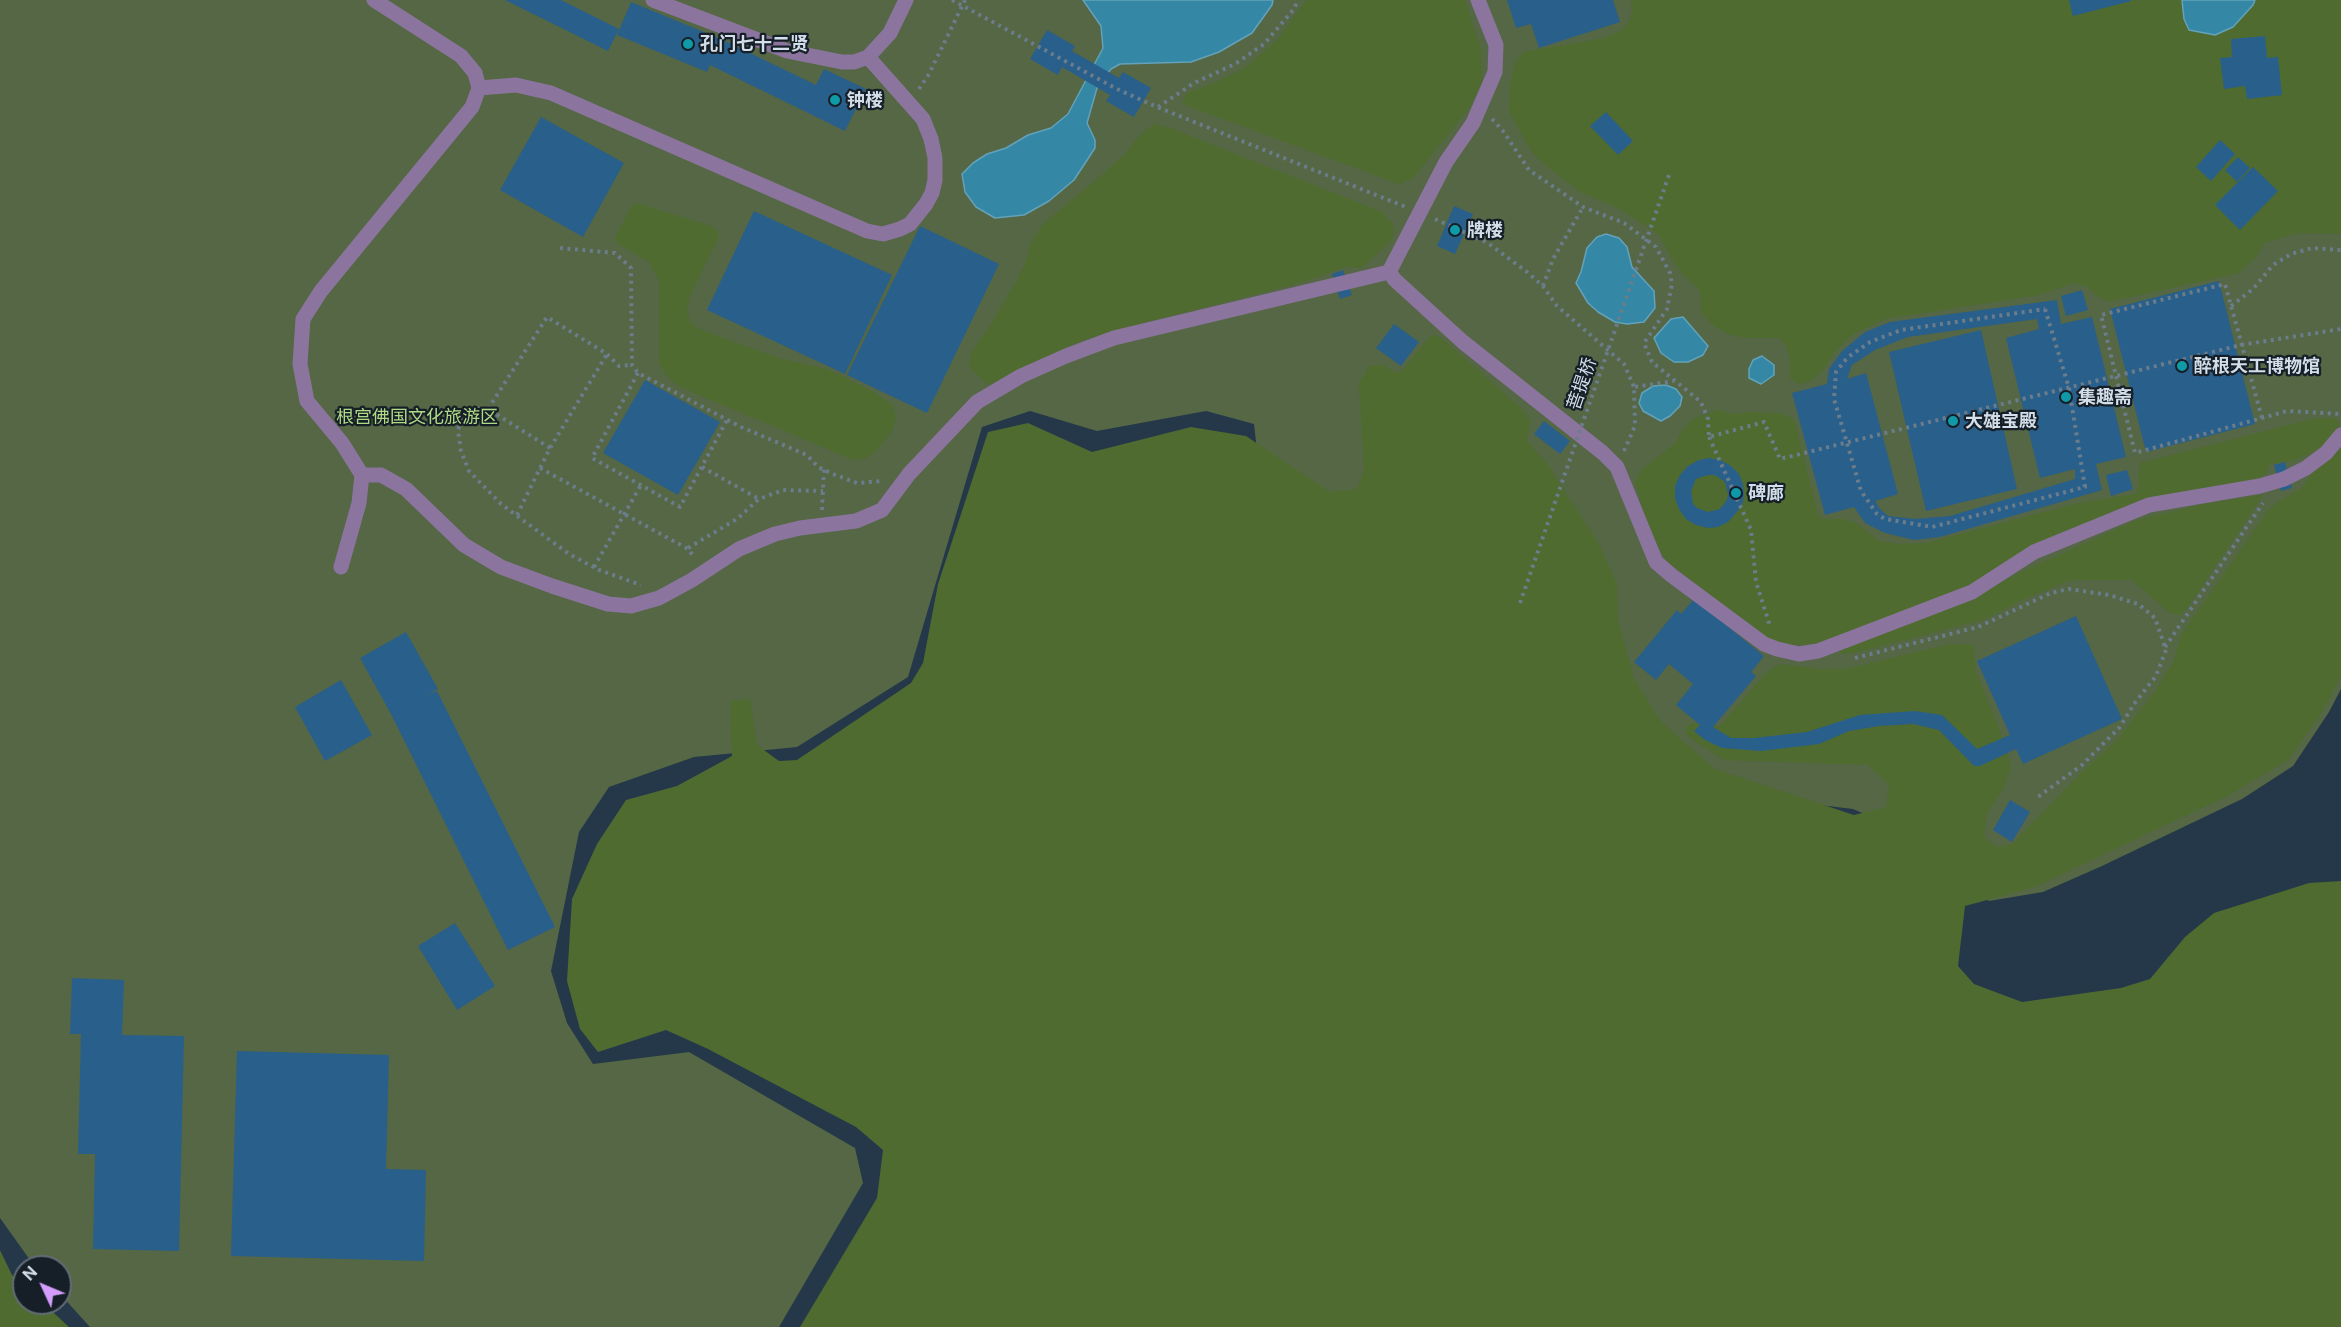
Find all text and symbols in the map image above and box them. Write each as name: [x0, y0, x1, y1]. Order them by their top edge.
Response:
place label: 孔门七十二贤: [700, 33, 808, 55]
marker: 孔门七十二贤: [681, 37, 695, 51]
place label: 钟楼: [847, 89, 883, 111]
marker: 钟楼: [828, 93, 842, 107]
place label: 牌楼: [1467, 219, 1503, 241]
marker: 牌楼: [1448, 223, 1462, 237]
street label: 菩提桥: [1563, 355, 1601, 413]
place label: 醉根天工博物馆: [2194, 355, 2320, 377]
marker: 醉根天工博物馆: [2175, 359, 2189, 373]
place label: 集趣斋: [2078, 386, 2132, 408]
marker: 集趣斋: [2059, 390, 2073, 404]
park label: 根宫佛国文化旅游区: [336, 406, 498, 428]
place label: 大雄宝殿: [1965, 410, 2037, 432]
marker: 大雄宝殿: [1946, 414, 1960, 428]
place label: 碑廊: [1748, 482, 1784, 504]
marker: 碑廊: [1729, 486, 1743, 500]
north arrow: [12, 1255, 72, 1315]
text: N: [19, 1262, 41, 1285]

